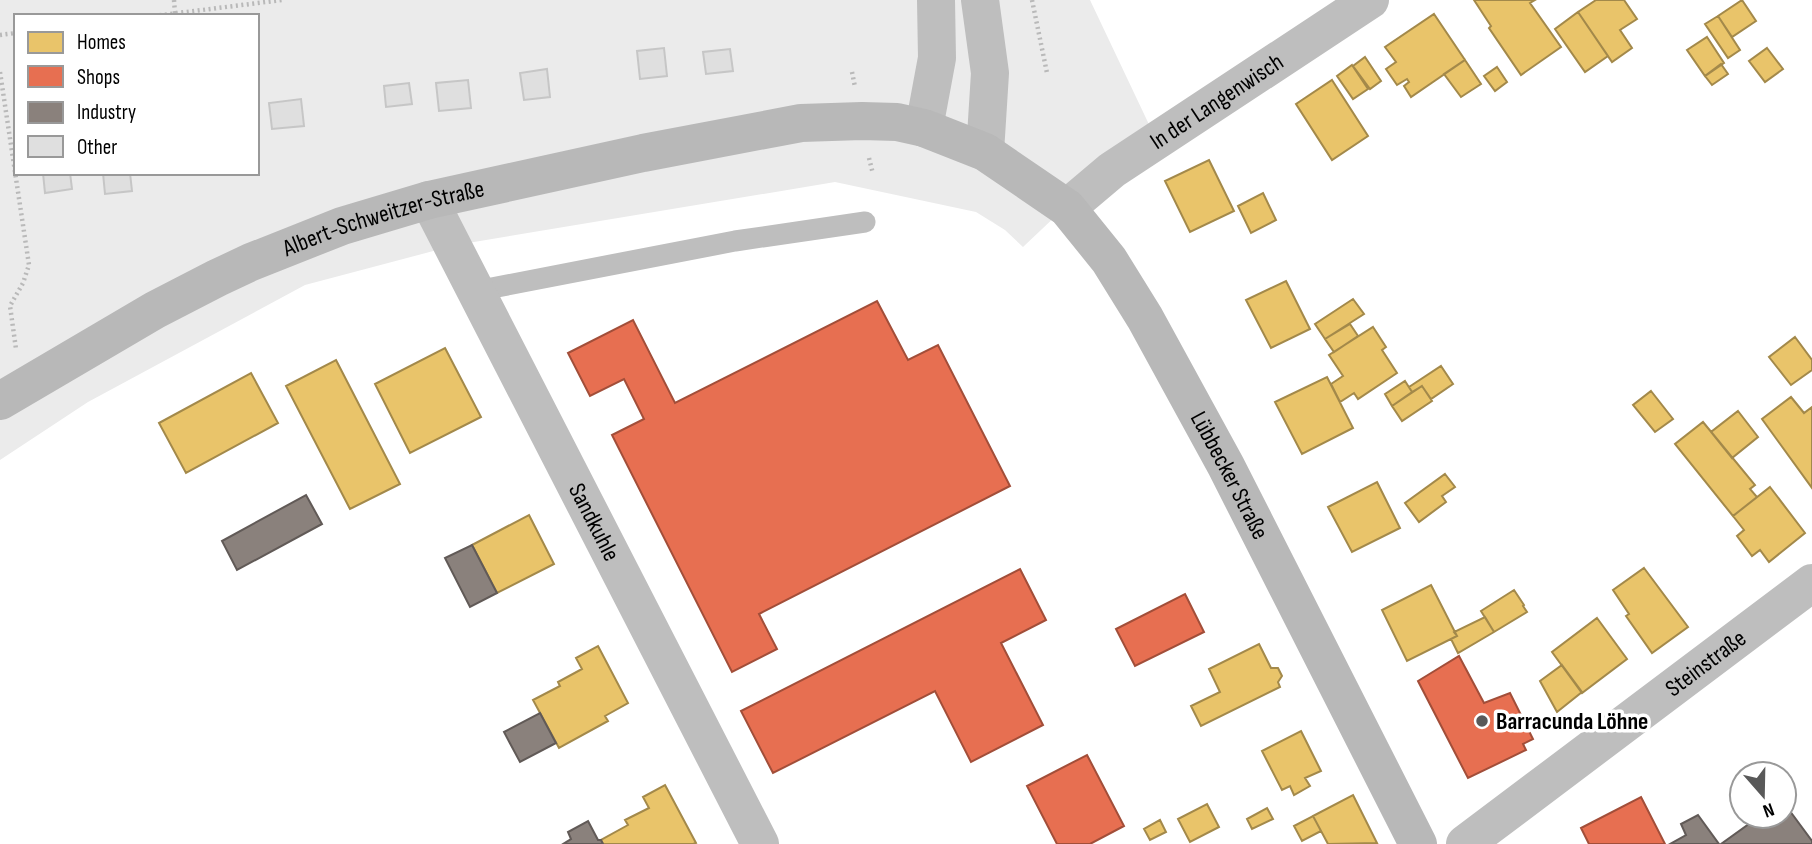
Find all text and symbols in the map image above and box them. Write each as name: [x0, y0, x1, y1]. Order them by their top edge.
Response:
legend: [14, 14, 259, 175]
text: Homes: [77, 30, 126, 55]
street label: In der Langenwisch: [1145, 47, 1289, 156]
text: Shops: [77, 65, 120, 90]
text: Industry: [77, 100, 136, 125]
text: Other: [77, 135, 117, 160]
street label: Albert-Schweitzer-Straße: [278, 174, 487, 263]
street label: Lübbecker Straße: [1184, 406, 1275, 544]
street label: Sandkuhle: [562, 478, 626, 566]
street label: Steinstraße: [1660, 624, 1752, 703]
place label: Barracunda Löhne: [1496, 707, 1648, 736]
marker: Barracunda Löhne: [1474, 713, 1490, 729]
north arrow: [1728, 760, 1798, 830]
text: N: [1760, 797, 1777, 822]

